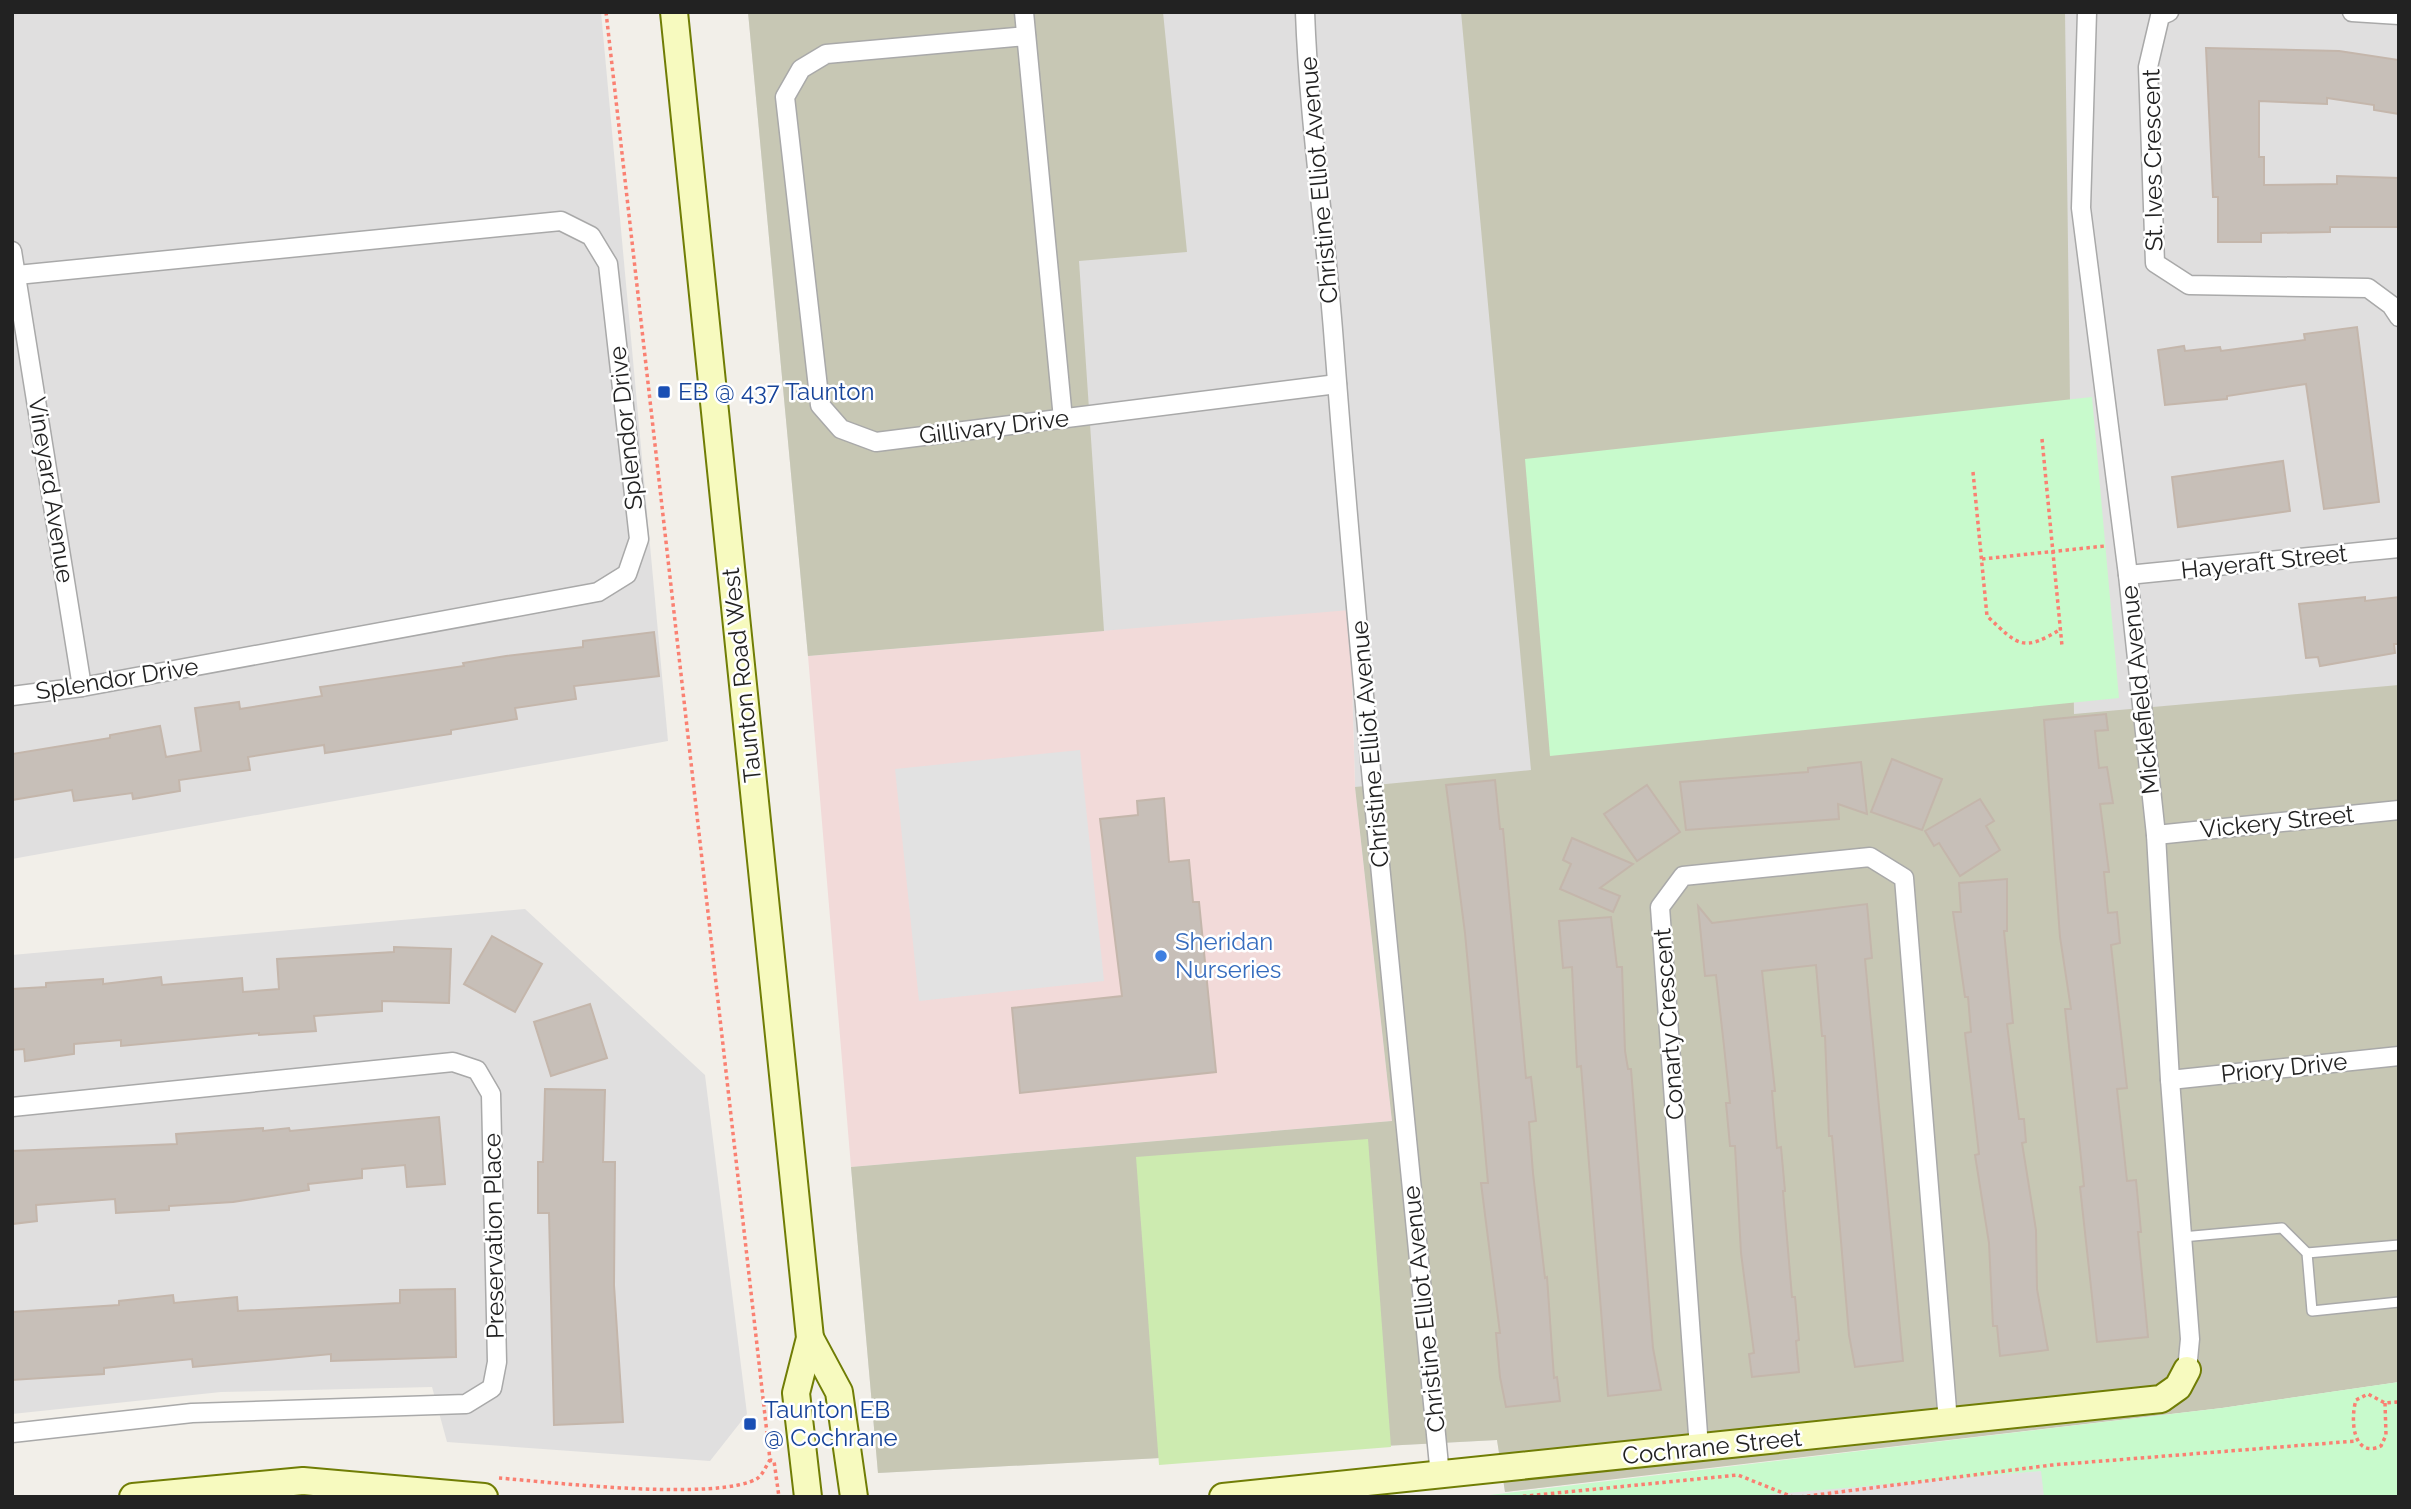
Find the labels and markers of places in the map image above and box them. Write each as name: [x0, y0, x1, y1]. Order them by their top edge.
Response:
place label: EB @ 437 Taunton: [678, 377, 874, 406]
marker: EB @ 437 Taunton: [656, 384, 672, 400]
place label: Sheridan Nurseries: [1175, 927, 1281, 984]
marker: Sheridan Nurseries: [1153, 948, 1169, 964]
place label: Taunton EB @ Cochrane: [764, 1395, 898, 1452]
marker: Taunton EB @ Cochrane: [742, 1416, 758, 1432]

